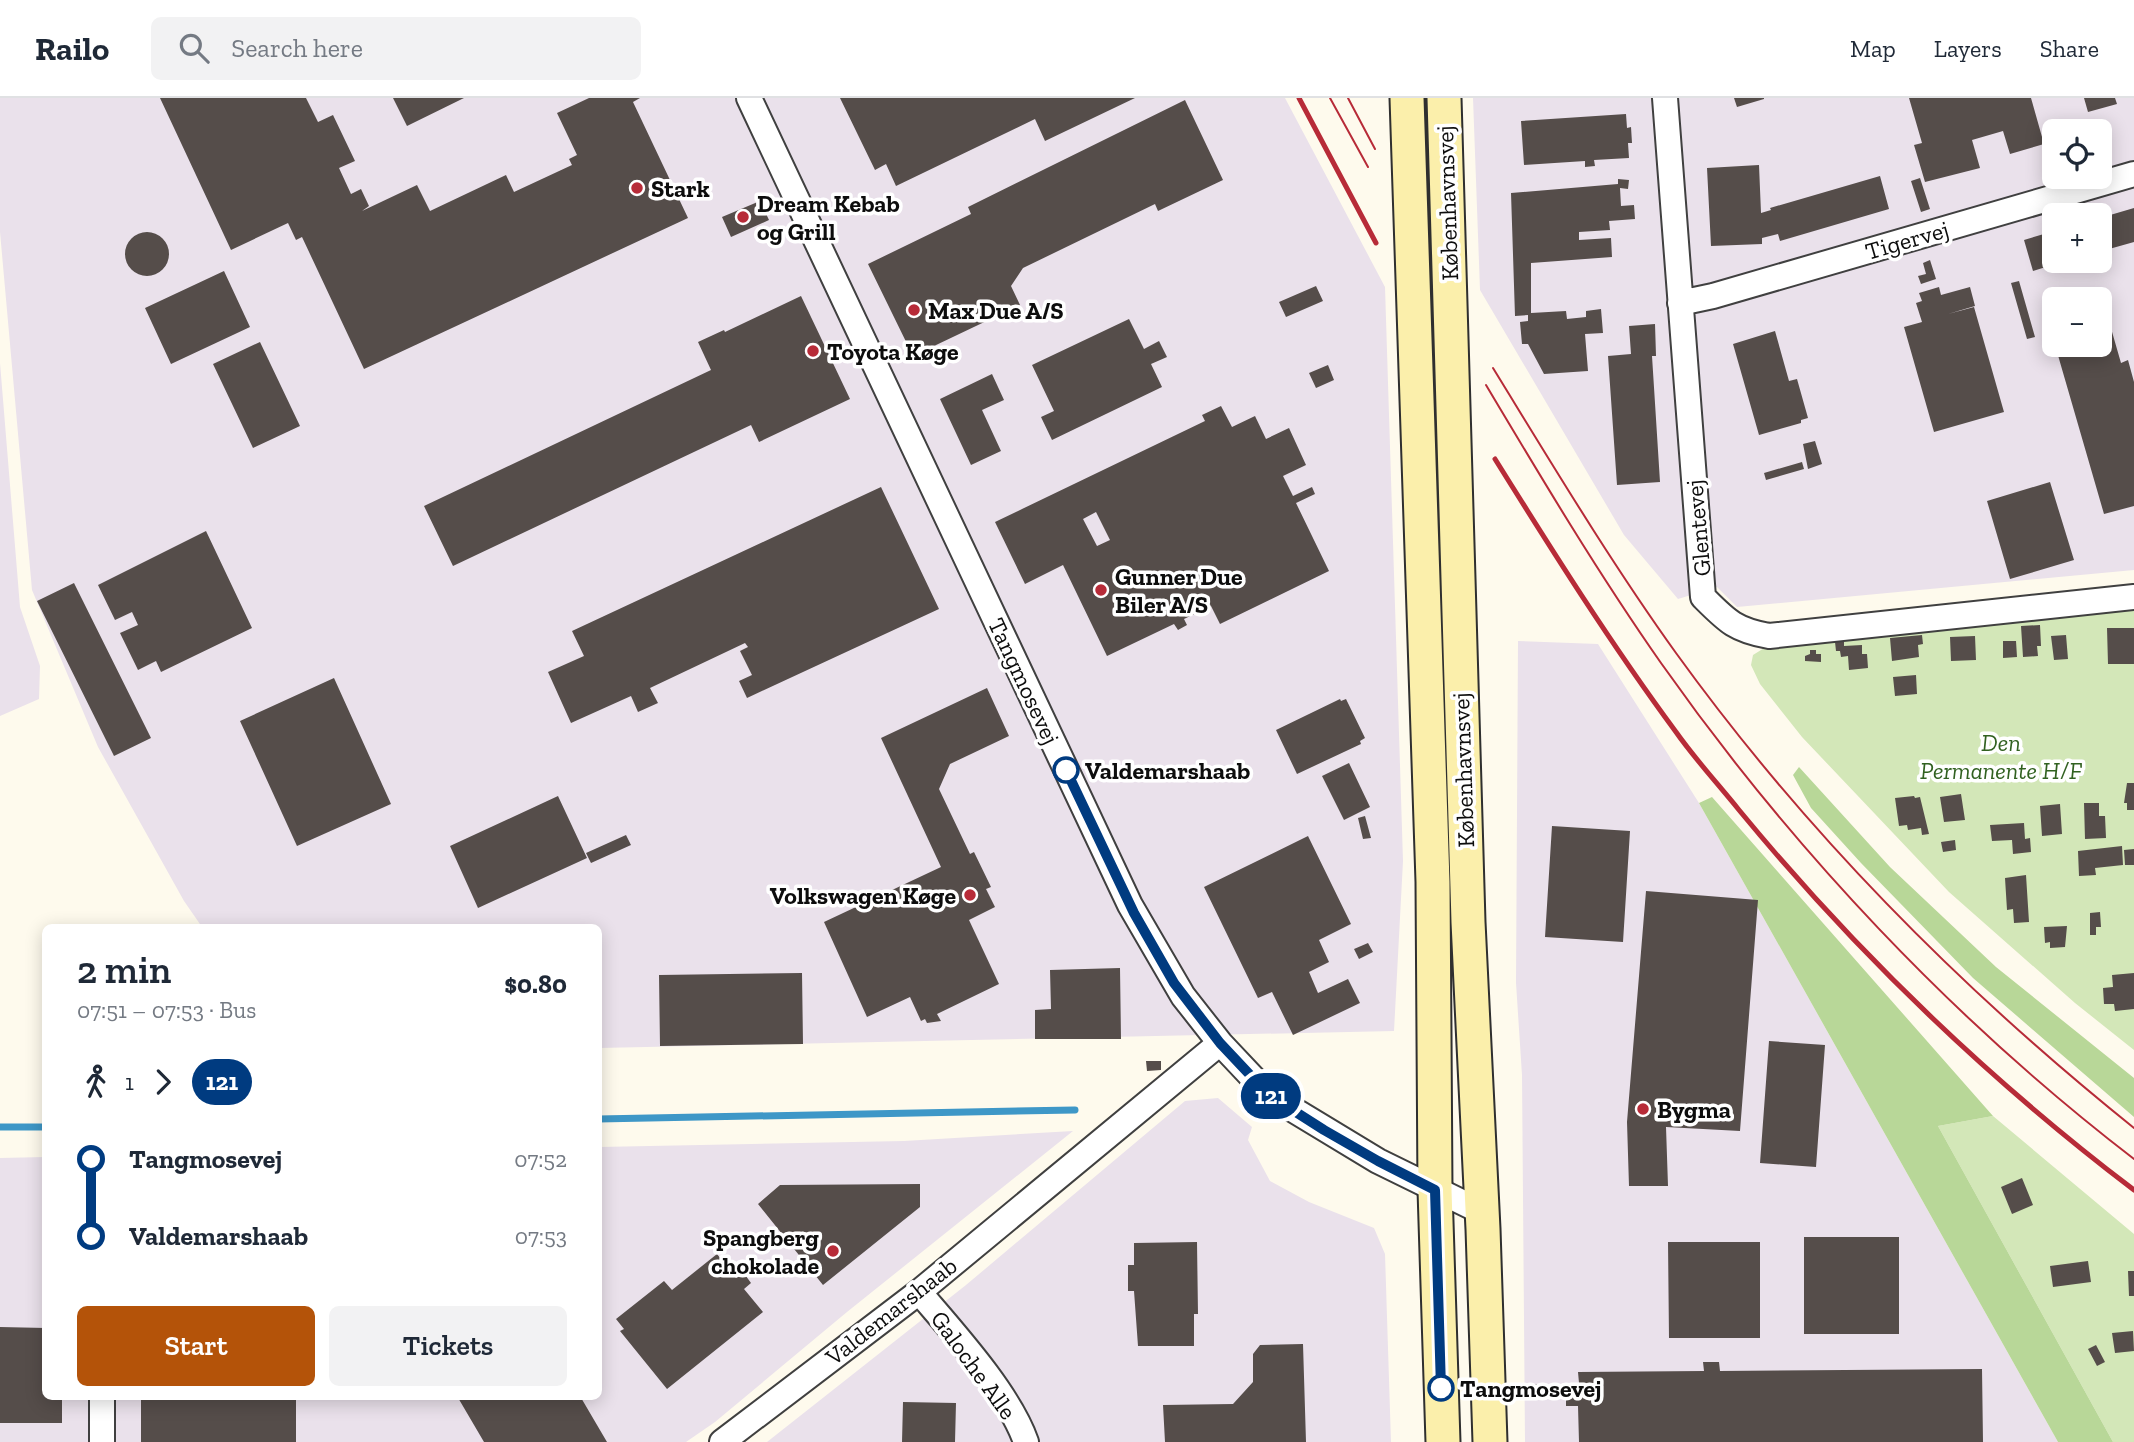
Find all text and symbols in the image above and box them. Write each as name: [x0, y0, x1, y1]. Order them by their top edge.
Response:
search box: [151, 17, 641, 80]
text: Railo: [35, 29, 109, 68]
icon: search: [175, 29, 213, 67]
text: Search here: [231, 32, 363, 64]
text: Map: [1850, 34, 1896, 63]
text: Layers: [1934, 34, 2002, 63]
text: Share: [2040, 34, 2099, 63]
map controls: [2042, 119, 2112, 357]
button: locate: [2042, 119, 2112, 189]
street label: Københavnsvej: [1430, 125, 1464, 281]
place label: Stark: [651, 174, 710, 203]
marker: Stark: [629, 180, 645, 196]
place label: Dream Kebab og Grill: [757, 189, 900, 246]
button: +: [2042, 203, 2112, 273]
marker: Dream Kebab og Grill: [735, 209, 751, 225]
street label: Tigervej: [1862, 214, 1952, 266]
button: −: [2042, 287, 2112, 357]
place label: Max Due A/S: [928, 296, 1064, 325]
marker: Max Due A/S: [906, 302, 922, 318]
place label: Toyota Køge: [827, 337, 959, 366]
marker: Toyota Køge: [805, 343, 821, 359]
street label: Glentevej: [1679, 478, 1717, 578]
place label: Gunner Due Biler A/S: [1115, 562, 1243, 619]
marker: Gunner Due Biler A/S: [1093, 582, 1109, 598]
street label: Tangmosevej: [982, 613, 1066, 749]
street label: Københavnsvej: [1446, 692, 1480, 848]
park label: Den Permanente H/F: [1920, 728, 2082, 785]
place label: Valdemarshaab: [1085, 756, 1250, 785]
marker: Valdemarshaab: [1053, 757, 1079, 783]
place label: Volkswagen Køge: [770, 881, 956, 910]
marker: Volkswagen Køge: [962, 887, 978, 903]
text: 2 min: [77, 947, 171, 993]
text: $0.80: [504, 968, 567, 1000]
text: 07:51 – 07:53 · Bus: [77, 996, 256, 1024]
icon: walk: [77, 1063, 115, 1101]
icon: forward: [144, 1063, 182, 1101]
text: 121: [206, 1067, 238, 1096]
text: 1: [125, 1068, 134, 1096]
line badge: 121: [1231, 1073, 1311, 1119]
text: 121: [1255, 1081, 1287, 1110]
place label: Bygma: [1657, 1095, 1731, 1124]
marker: Bygma: [1635, 1101, 1651, 1117]
text: Tangmosevej: [129, 1143, 282, 1175]
text: 07:52: [514, 1145, 567, 1173]
text: Valdemarshaab: [129, 1220, 308, 1252]
text: 07:53: [515, 1222, 567, 1250]
place label: Spangberg chokolade: [703, 1223, 819, 1280]
marker: Spangberg chokolade: [825, 1243, 841, 1259]
street label: Valdemarshaab: [819, 1251, 963, 1372]
street label: Galoche Alle: [925, 1305, 1023, 1425]
button: Start: [77, 1306, 315, 1386]
button: Tickets: [329, 1306, 567, 1386]
place label: Tangmosevej: [1460, 1374, 1601, 1403]
marker: Tangmosevej: [1428, 1375, 1454, 1401]

